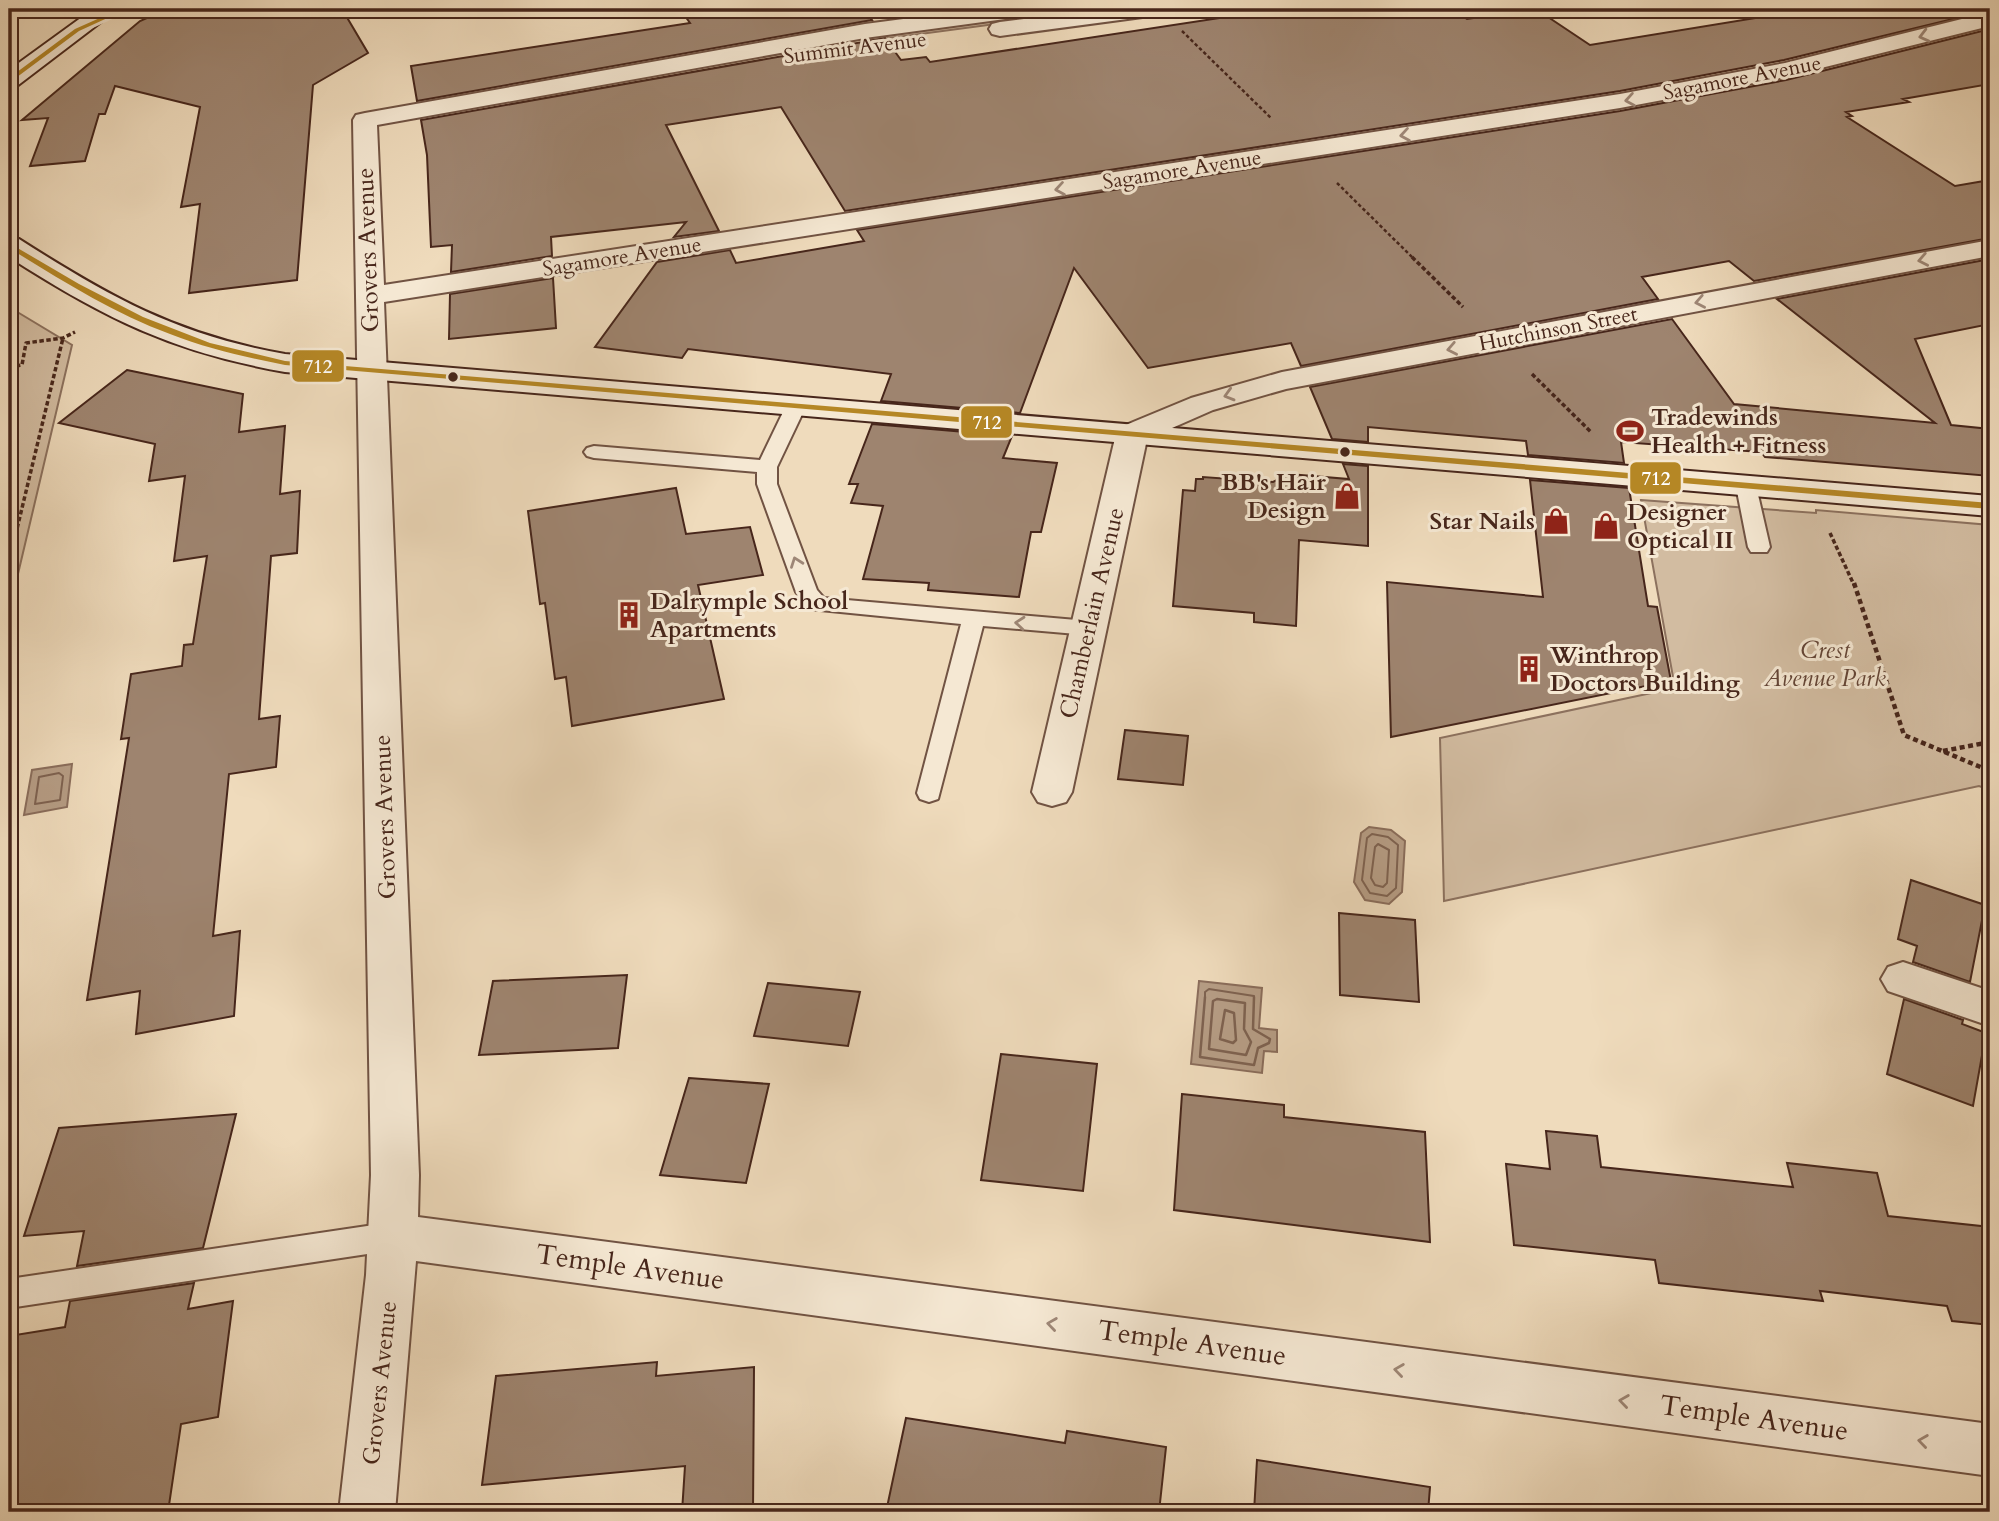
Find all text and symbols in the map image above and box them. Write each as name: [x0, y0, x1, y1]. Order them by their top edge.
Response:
street label: Summit Avenue: [782, 25, 928, 71]
one-way arrow: [1919, 28, 1931, 42]
street label: Sagamore Avenue: [1660, 48, 1824, 108]
one-way arrow: [1624, 91, 1636, 106]
one-way arrow: [1400, 127, 1411, 142]
street label: Sagamore Avenue: [1100, 143, 1264, 197]
street label: Grovers Avenue: [349, 167, 387, 333]
one-way arrow: [1054, 181, 1066, 196]
street label: Sagamore Avenue: [540, 230, 704, 284]
one-way arrow: [1917, 252, 1929, 267]
one-way arrow: [1694, 294, 1706, 309]
street label: Hutchinson Street: [1476, 299, 1640, 359]
one-way arrow: [1446, 340, 1458, 355]
line badge: 712: [291, 349, 345, 383]
text: 712: [303, 354, 333, 380]
unlabelled marker: [446, 370, 460, 384]
one-way arrow: [1224, 387, 1236, 402]
place label: Tradewinds Health + Fitness: [1651, 401, 1826, 462]
line badge: 712: [960, 405, 1013, 439]
text: 712: [972, 410, 1002, 436]
sports icon: Tradewinds Health + Fitness: [1615, 416, 1645, 446]
unlabelled marker: [1338, 445, 1352, 459]
line badge: 712: [1629, 461, 1682, 495]
place label: BB's Hair Design: [1221, 466, 1327, 527]
text: 712: [1641, 466, 1671, 492]
shop icon: BB's Hair Design: [1332, 481, 1362, 511]
place label: Designer Optical II: [1627, 496, 1734, 557]
street label: Chamberlain Avenue: [1052, 504, 1132, 722]
place label: Star Nails: [1430, 505, 1535, 538]
shop icon: Star Nails: [1541, 506, 1571, 536]
shop icon: Designer Optical II: [1591, 511, 1621, 541]
one-way arrow: [790, 557, 804, 569]
place label: Dalrymple School Apartments: [650, 585, 848, 646]
building icon: Dalrymple School Apartments: [614, 600, 644, 630]
one-way arrow: [1015, 616, 1026, 631]
park label: Crest Avenue Park: [1763, 634, 1886, 695]
place label: Winthrop Doctors Building: [1549, 639, 1741, 700]
building icon: Winthrop Doctors Building: [1514, 654, 1544, 684]
street label: Grovers Avenue: [366, 734, 404, 900]
street label: Temple Avenue: [533, 1235, 727, 1299]
street label: Grovers Avenue: [355, 1299, 405, 1467]
street label: Temple Avenue: [1095, 1311, 1289, 1375]
one-way arrow: [1046, 1317, 1058, 1332]
one-way arrow: [1393, 1363, 1405, 1378]
street label: Temple Avenue: [1657, 1386, 1851, 1450]
one-way arrow: [1618, 1393, 1630, 1408]
one-way arrow: [1917, 1433, 1928, 1448]

